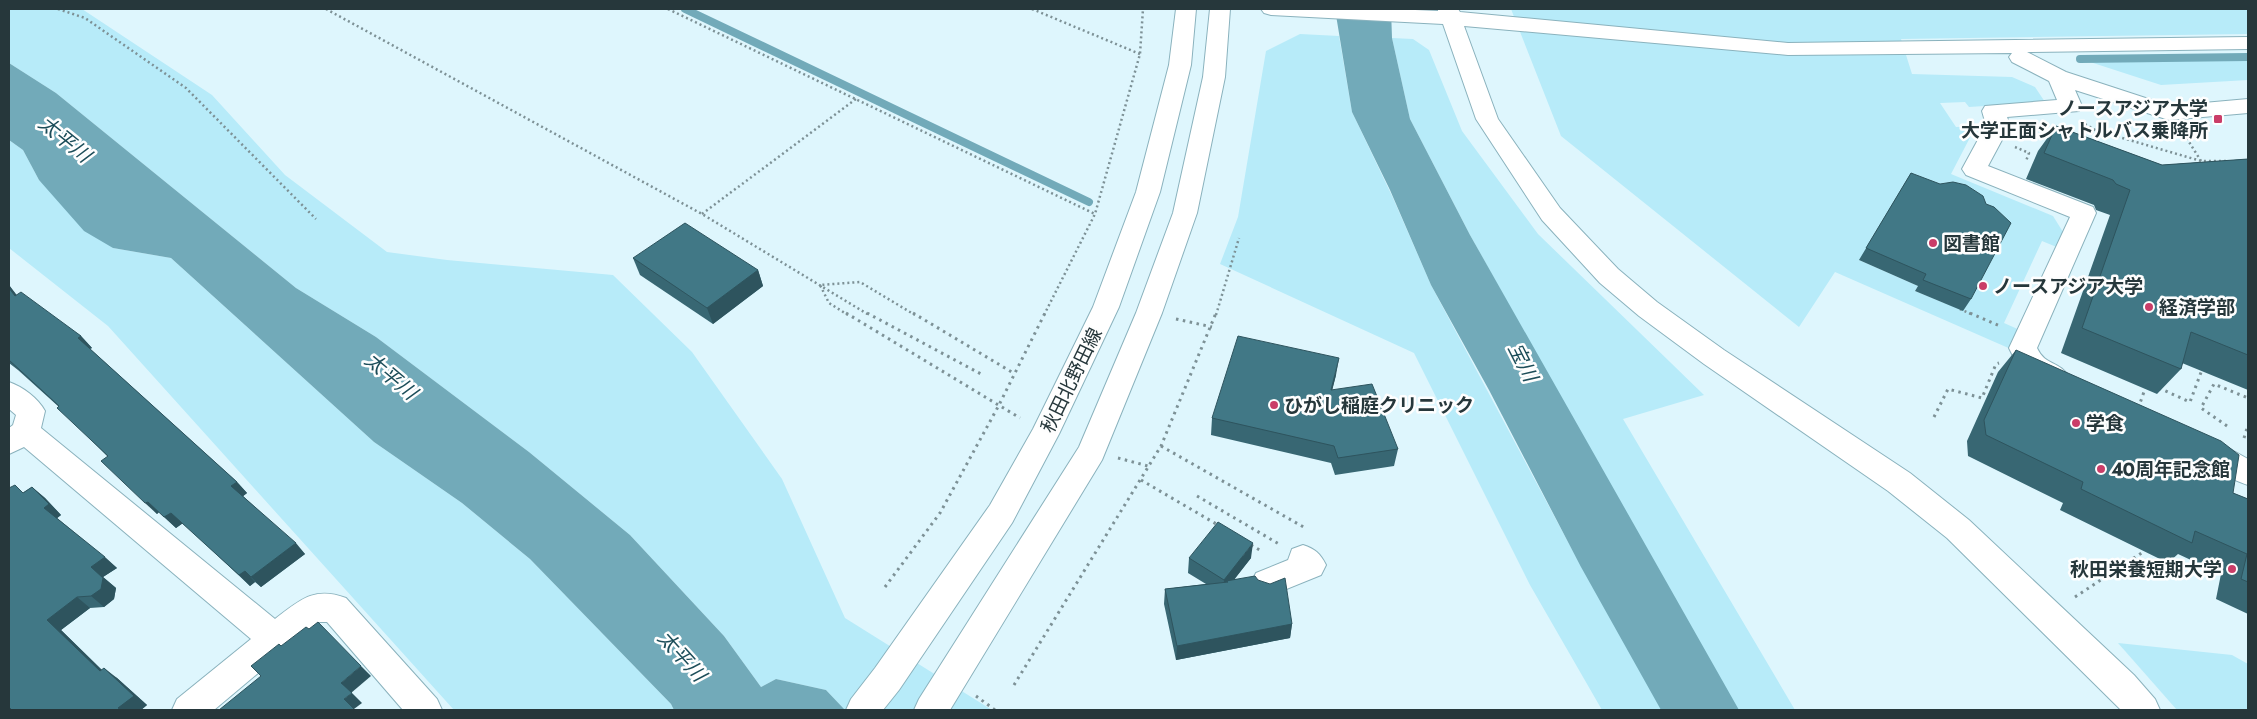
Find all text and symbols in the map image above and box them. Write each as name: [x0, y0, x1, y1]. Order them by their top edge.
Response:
place label: ノースアジア大学 大学正面シャトルバス乗降所: [1961, 95, 2208, 144]
water label: 太平川: [32, 109, 99, 171]
marker: ノースアジア大学 大学正面シャトルバス乗降所: [2212, 113, 2224, 125]
place label: 図書館: [1943, 230, 2000, 257]
marker: 図書館: [1927, 237, 1939, 249]
place label: ノースアジア大学: [1993, 273, 2143, 300]
marker: ノースアジア大学: [1977, 280, 1989, 292]
place label: 経済学部: [2159, 294, 2235, 321]
marker: 経済学部: [2143, 301, 2155, 313]
street label: 秋田北野田線: [1034, 323, 1109, 437]
water label: 宝川: [1501, 338, 1545, 388]
water label: 太平川: [358, 346, 425, 408]
place label: ひがし稲庭クリニック: [1284, 392, 1474, 419]
marker: ひがし稲庭クリニック: [1268, 399, 1280, 411]
place label: 学食: [2086, 410, 2124, 437]
marker: 学食: [2070, 417, 2082, 429]
place label: ４０周年記念館: [2111, 456, 2230, 483]
marker: ４０周年記念館: [2095, 463, 2107, 475]
place label: 秋田栄養短期大学: [2070, 556, 2222, 583]
marker: 秋田栄養短期大学: [2226, 563, 2238, 575]
water label: 太平川: [651, 624, 714, 690]

